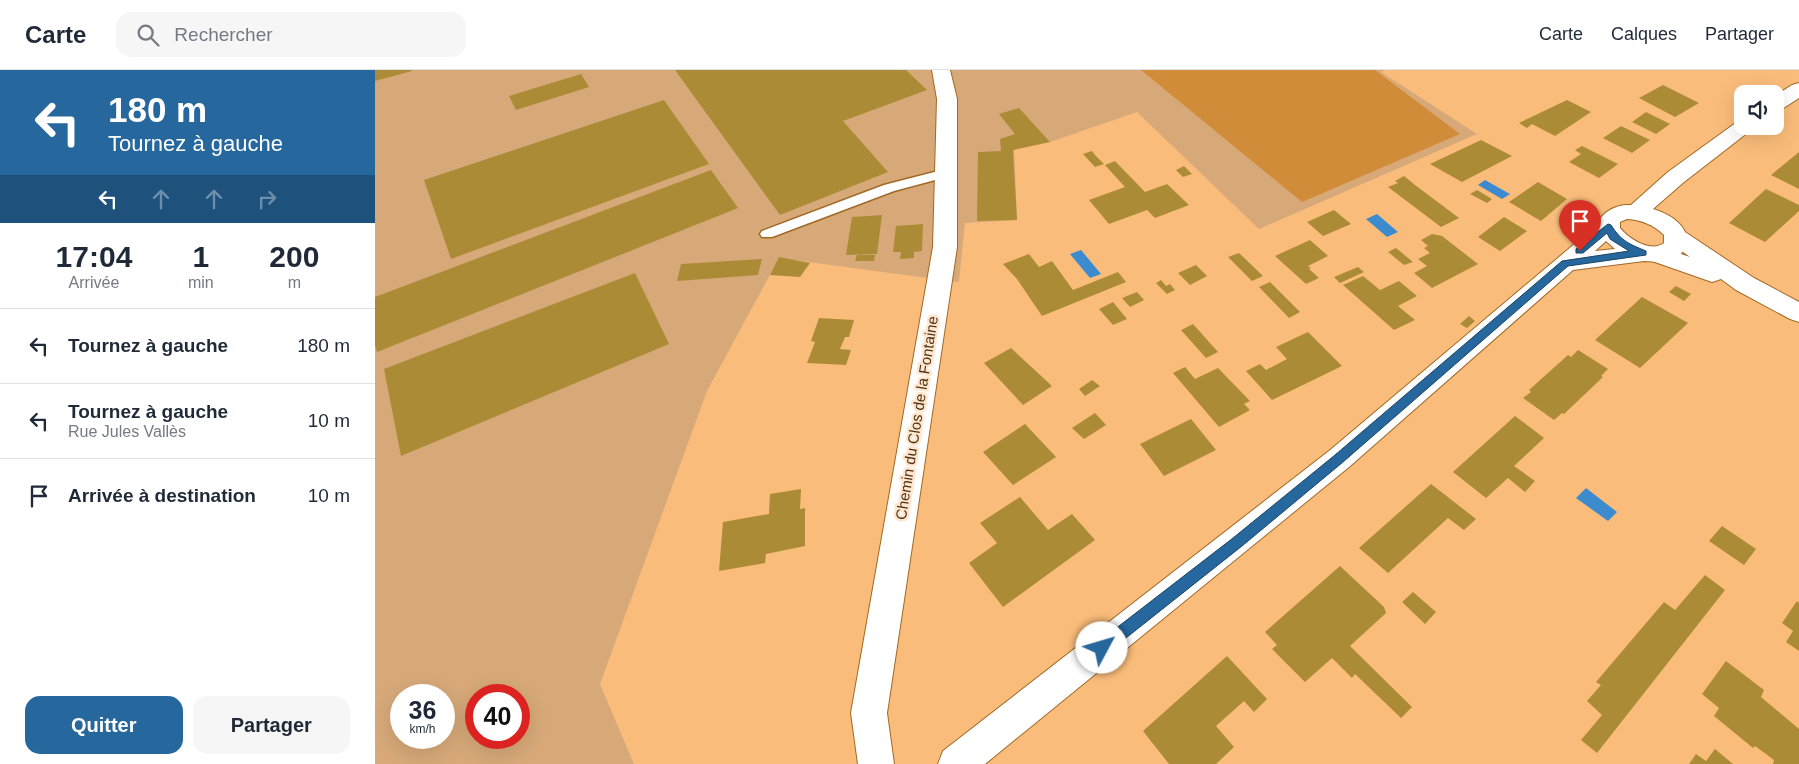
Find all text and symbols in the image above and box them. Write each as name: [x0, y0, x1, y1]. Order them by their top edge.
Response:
search box: [116, 12, 466, 57]
text: Carte: [25, 21, 86, 48]
icon: search: [134, 21, 162, 49]
text: Rechercher: [174, 24, 273, 45]
text: Carte: [1539, 24, 1583, 44]
text: Calques: [1611, 24, 1677, 44]
text: Partager: [1705, 24, 1774, 44]
map controls: [1734, 85, 1784, 135]
button: sound: [1734, 85, 1784, 135]
icon: left: [25, 90, 90, 155]
text: 180 m: [108, 90, 207, 129]
text: Tournez à gauche: [108, 131, 283, 156]
icon: left: [94, 185, 122, 213]
icon: ahead: [147, 185, 175, 213]
icon: ahead: [200, 185, 228, 213]
icon: right: [253, 185, 281, 213]
pin: [1559, 200, 1601, 251]
icon: arrive: [1566, 207, 1594, 235]
text: 17:04: [56, 240, 132, 273]
text: 1: [192, 240, 209, 273]
text: 200: [269, 240, 319, 273]
text: Arrivée: [69, 274, 119, 291]
text: min: [188, 274, 214, 291]
text: m: [288, 274, 301, 291]
street label: Chemin du Clos de la Fontaine: [892, 315, 941, 521]
icon: left: [25, 332, 53, 360]
text: Tournez à gauche: [68, 335, 228, 356]
text: 180 m: [297, 335, 350, 356]
text: Tournez à gauche: [68, 401, 228, 422]
icon: left: [25, 407, 53, 435]
text: 10 m: [308, 410, 350, 431]
text: Rue Jules Vallès: [68, 423, 186, 440]
icon: arrive: [25, 482, 53, 510]
text: Arrivée à destination: [68, 485, 256, 506]
text: 10 m: [308, 485, 350, 506]
position arrow: [1075, 621, 1127, 673]
speed limit sign: 40: [465, 684, 530, 749]
button: Quitter: [25, 696, 183, 754]
button: Partager: [193, 696, 350, 754]
text: 36: [409, 696, 436, 724]
text: km/h: [409, 722, 436, 736]

